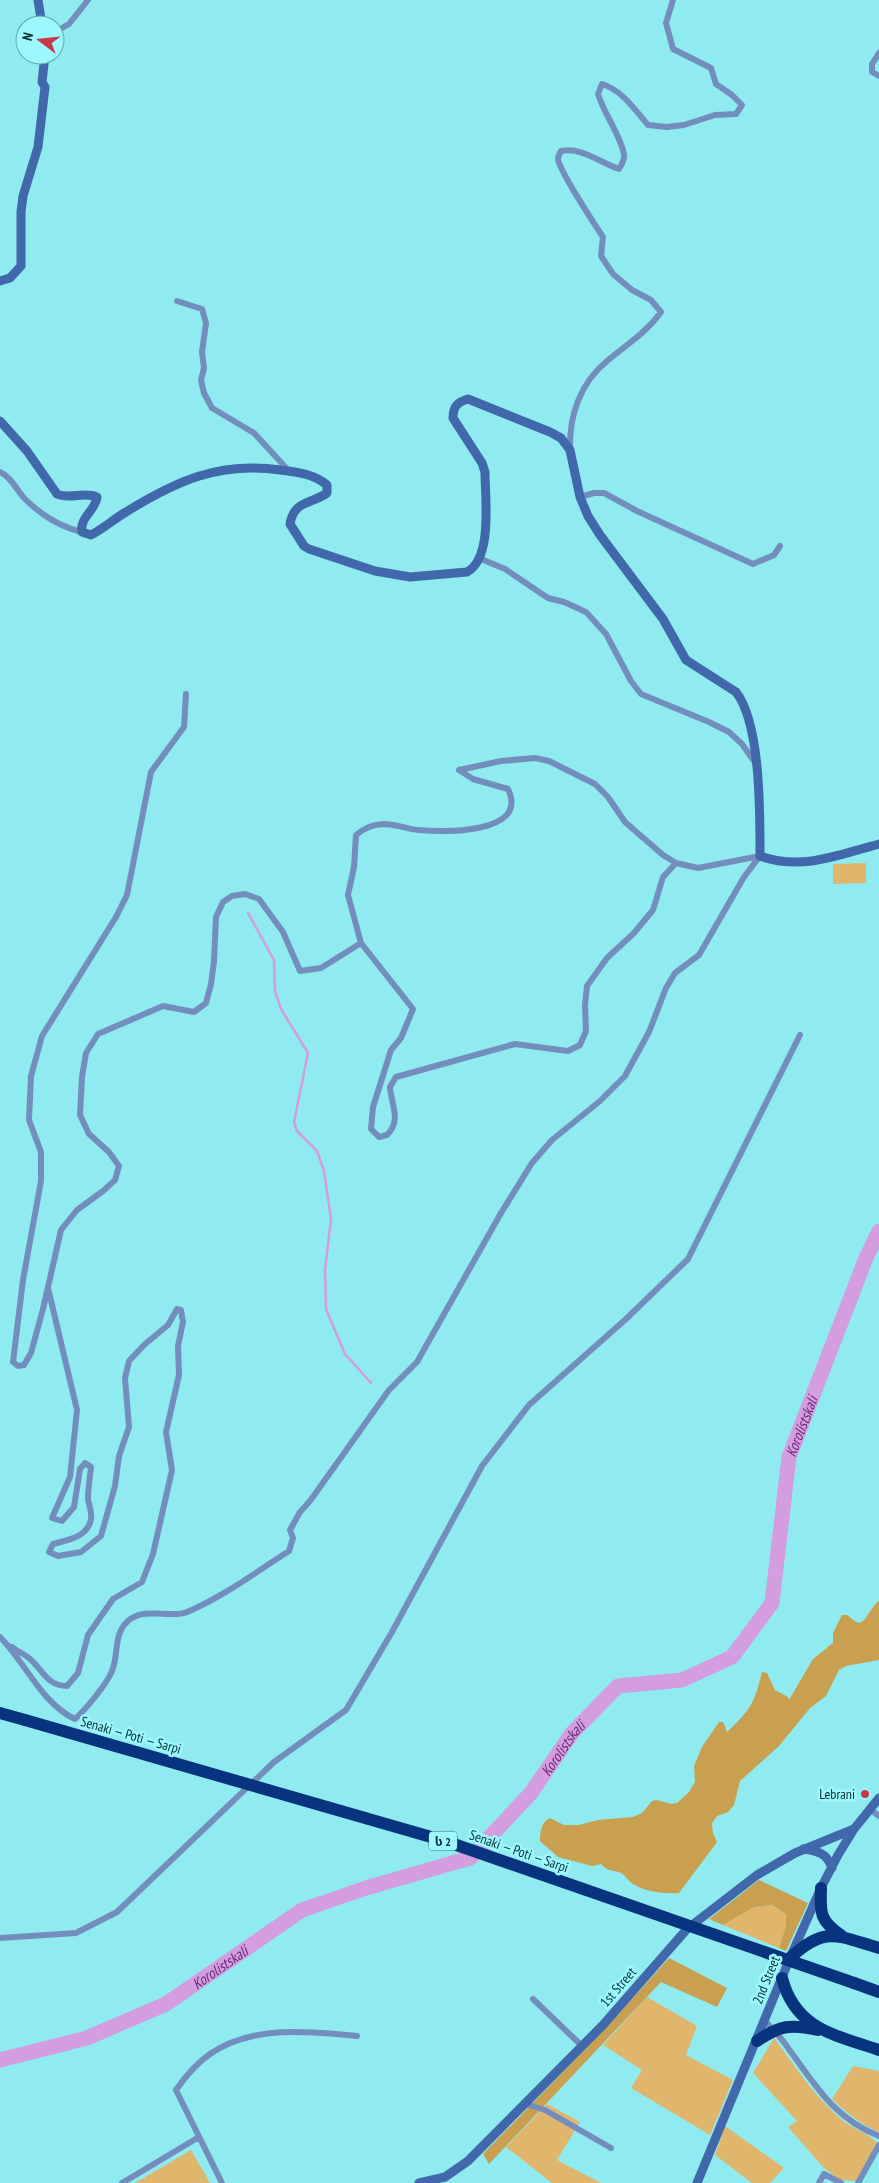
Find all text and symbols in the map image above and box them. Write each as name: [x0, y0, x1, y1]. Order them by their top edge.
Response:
north arrow: [15, 15, 65, 65]
text: N: [18, 30, 37, 43]
water label: Korolistskali: [781, 1392, 822, 1459]
street label: Senaki — Poti — Sarpi: [79, 1712, 183, 1758]
water label: Korolistskali: [536, 1715, 590, 1779]
place label: Lebrani: [819, 1785, 855, 1803]
marker: Lebrani: [859, 1788, 871, 1800]
street label: Senaki — Poti — Sarpi: [467, 1826, 571, 1876]
road number: ს 2: [429, 1832, 457, 1850]
water label: Korolistskali: [188, 1940, 253, 1993]
street label: 2nd Street: [748, 1953, 784, 2007]
street label: 1st Street: [596, 1963, 640, 2011]

